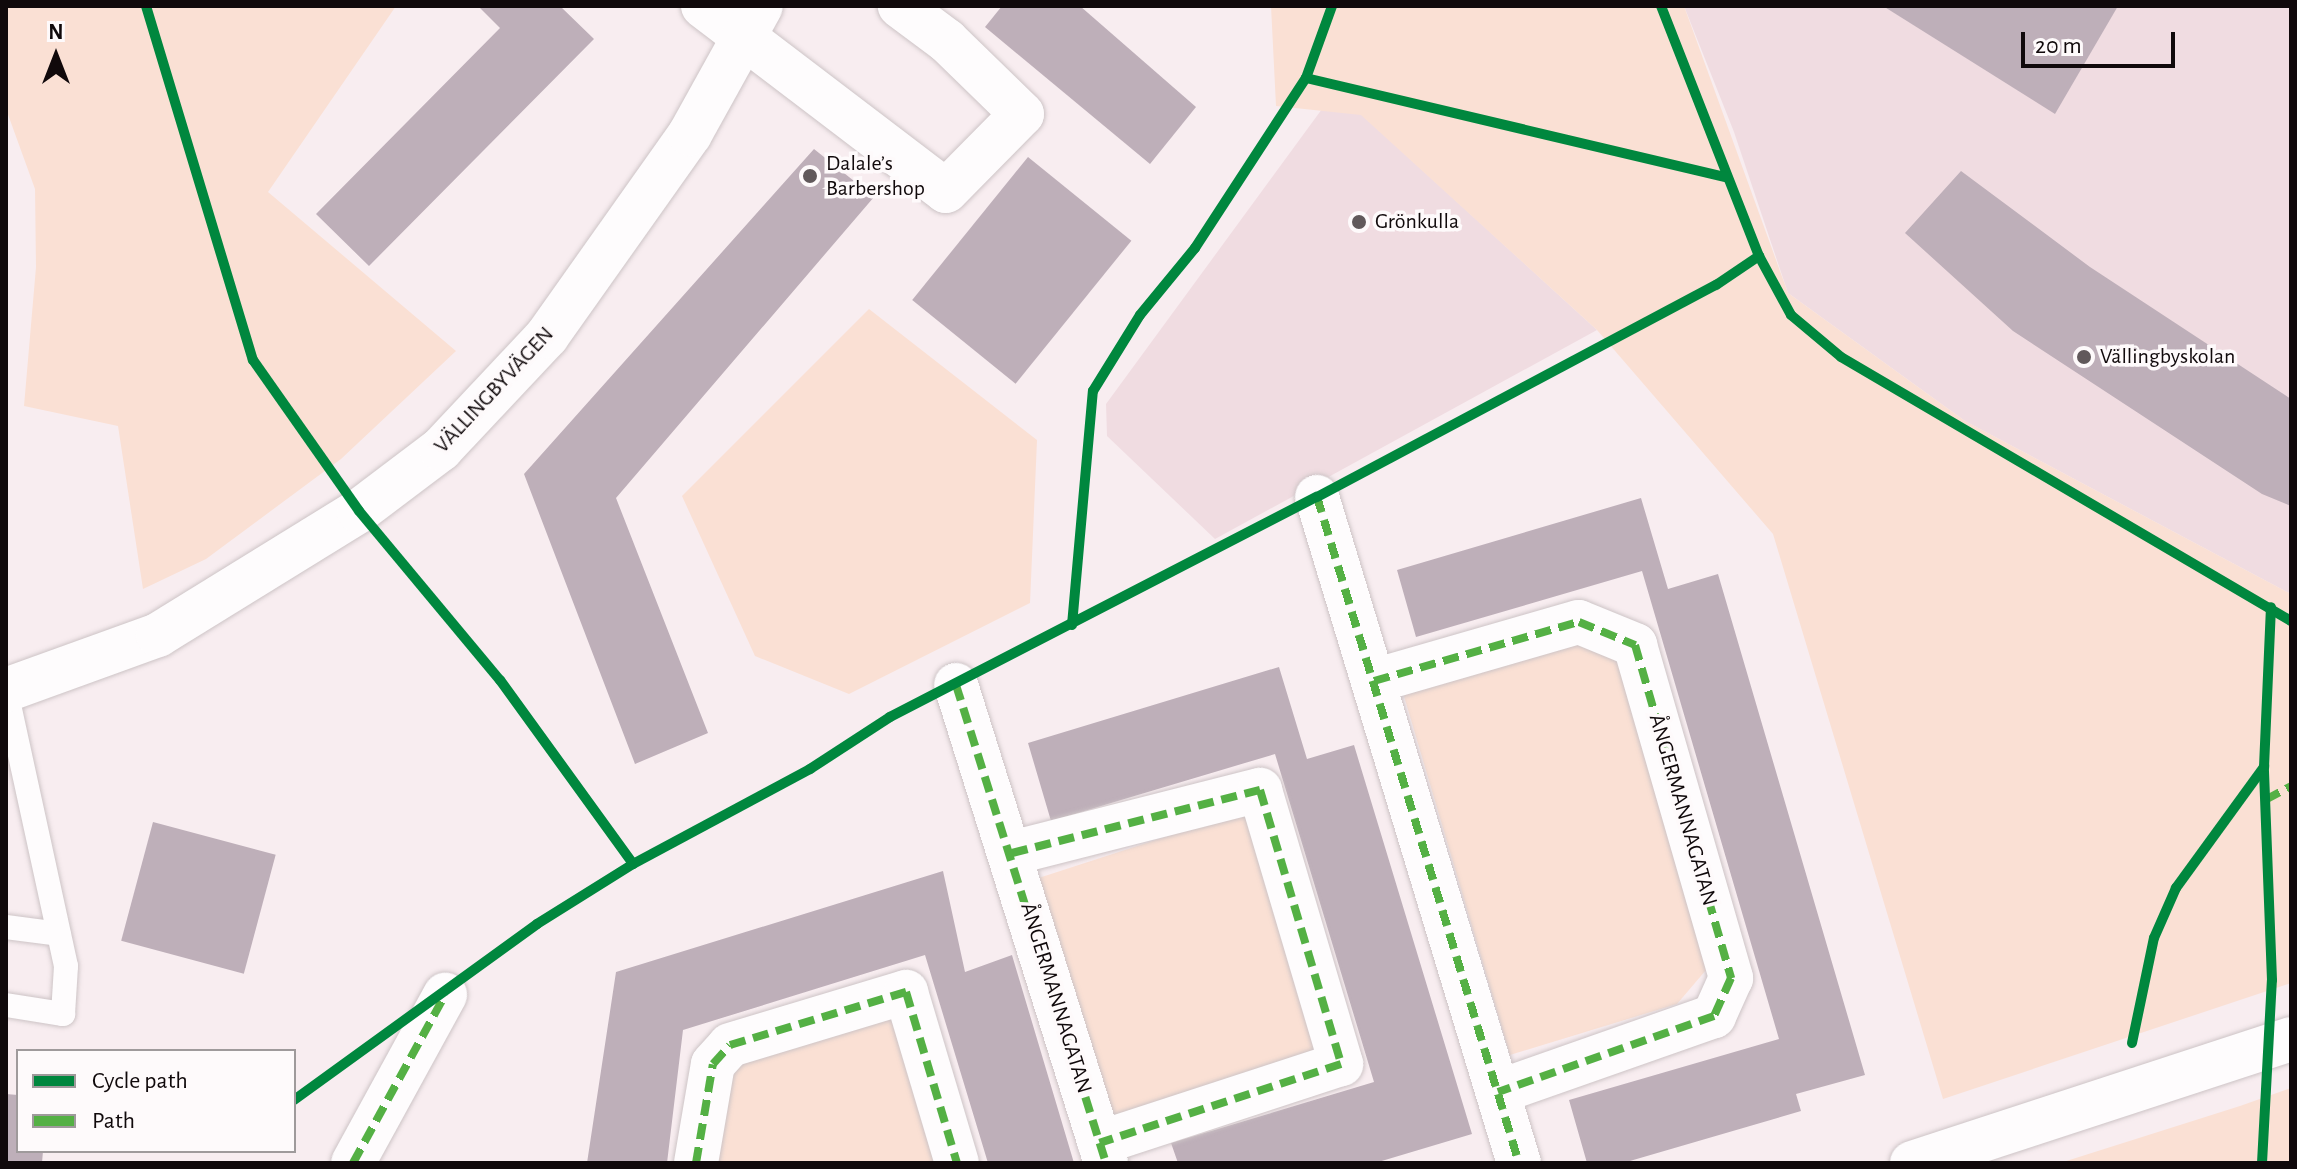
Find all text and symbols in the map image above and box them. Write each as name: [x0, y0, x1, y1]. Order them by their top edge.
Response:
north arrow: [16, 16, 96, 96]
scale bar: [2025, 16, 2179, 66]
text: N: [48, 21, 64, 43]
text: 20 m: [2035, 34, 2082, 58]
place label: Dalale’s Barbershop: [826, 150, 925, 202]
marker: Dalale’s Barbershop: [801, 167, 819, 185]
place label: Grönkulla: [1375, 209, 1459, 235]
marker: Grönkulla: [1350, 213, 1368, 231]
street label: VÄLLINGBYVÄGEN: [429, 321, 559, 459]
place label: Vällingbyskolan: [2100, 344, 2235, 370]
marker: Vällingbyskolan: [2075, 348, 2093, 366]
street label: ÅNGERMANNAGATAN: [1643, 711, 1723, 909]
street label: ÅNGERMANNAGATAN: [1014, 899, 1098, 1097]
legend: [16, 1049, 296, 1153]
text: Cycle path: [92, 1069, 188, 1093]
text: Path: [92, 1109, 135, 1133]

